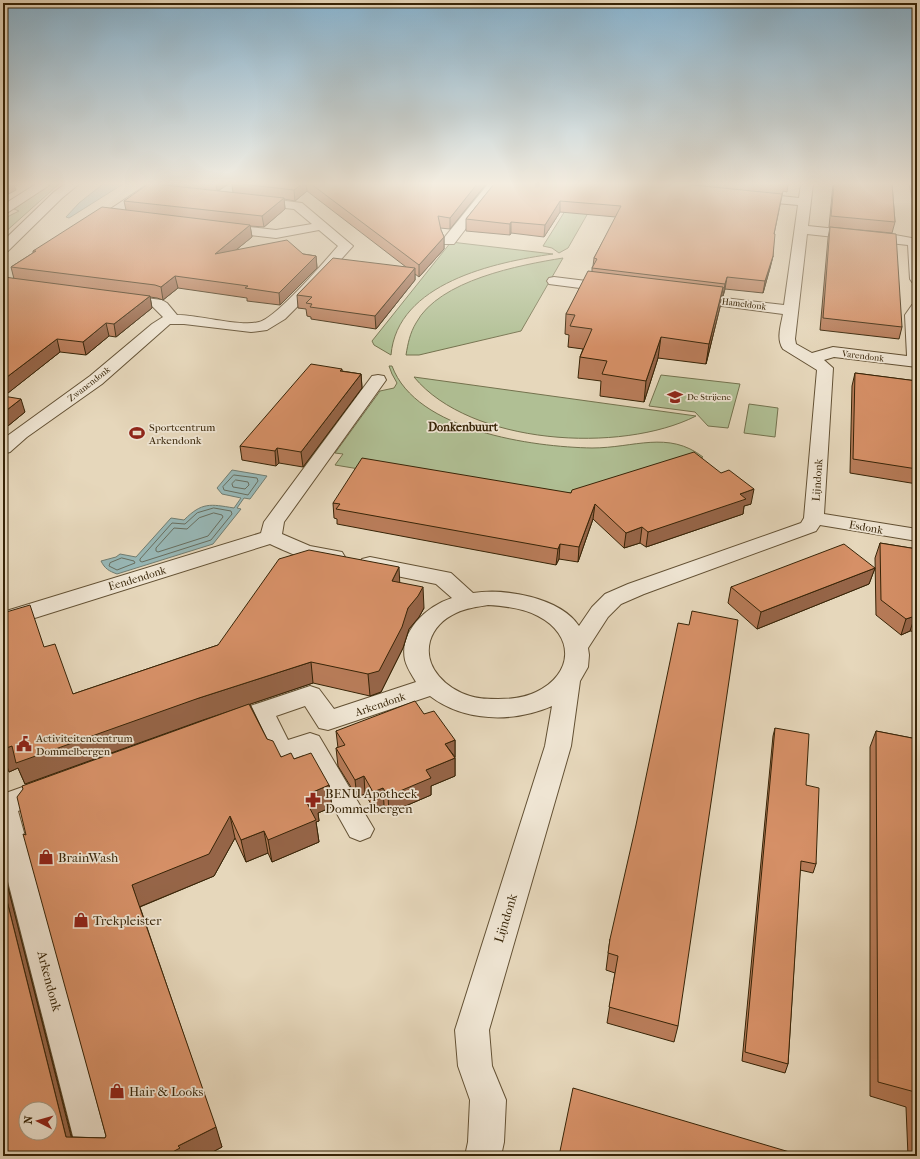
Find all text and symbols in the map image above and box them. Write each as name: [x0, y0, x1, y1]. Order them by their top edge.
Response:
street label: Hameldonk: [721, 296, 767, 312]
street label: Varendonk: [840, 348, 885, 364]
street label: Zwanendonk: [66, 364, 112, 404]
school or university icon: De Strijene: [666, 388, 684, 406]
place label: De Strijene: [687, 392, 731, 402]
district label: Donkenbuurt: [428, 420, 499, 434]
place label: Sportcentrum Arkendonk: [148, 421, 216, 447]
sports icon: Sportcentrum Arkendonk: [128, 424, 146, 442]
street label: Lijndonk: [810, 458, 825, 502]
street label: Esdonk: [848, 518, 884, 537]
street label: Eendendonk: [107, 563, 168, 593]
street label: Arkendonk: [352, 690, 407, 719]
place label: Activiteitencentrum Dommelbergen: [35, 732, 133, 758]
public building icon: Activiteitencentrum Dommelbergen: [15, 735, 33, 753]
place label: BENU Apotheek Dommelbergen: [325, 786, 418, 816]
pharmacy icon: BENU Apotheek Dommelbergen: [304, 791, 322, 809]
shop icon: BrainWash: [37, 848, 55, 866]
place label: BrainWash: [58, 850, 119, 865]
street label: Lijndonk: [491, 892, 520, 944]
shop icon: Trekpleister: [72, 911, 90, 929]
place label: Trekpleister: [93, 913, 162, 928]
street label: Arkendonk: [34, 948, 65, 1013]
shop icon: Hair & Looks: [108, 1082, 126, 1100]
place label: Hair & Looks: [129, 1084, 204, 1099]
north arrow: [18, 1101, 58, 1141]
text: N: [22, 1115, 36, 1125]

